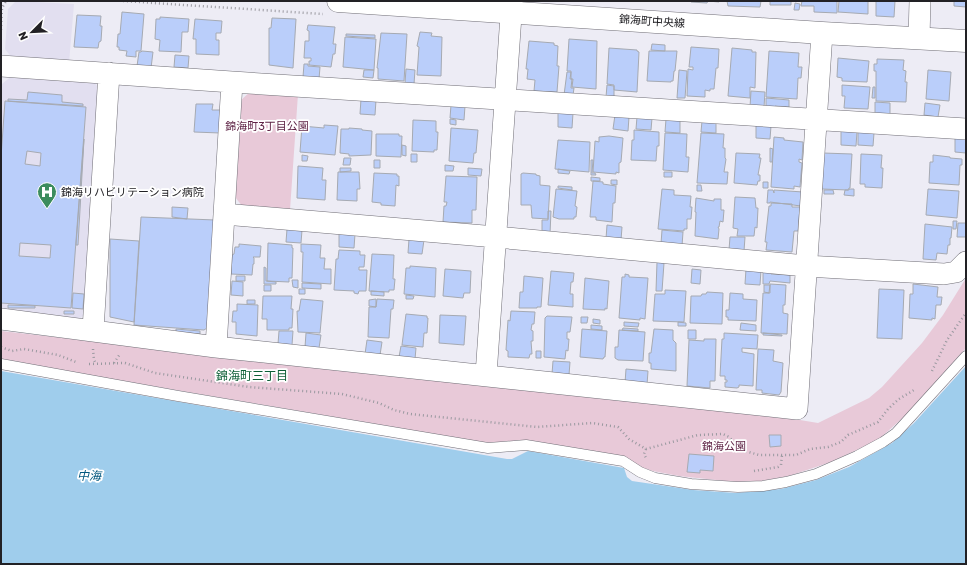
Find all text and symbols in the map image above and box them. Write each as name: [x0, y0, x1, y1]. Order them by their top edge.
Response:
north arrow: [12, 12, 52, 52]
street label: 錦海町中央線: [619, 13, 685, 30]
text: N: [16, 30, 31, 42]
park label: 錦海町3丁目公園: [225, 120, 309, 133]
hospital icon: 錦海リハビリテーション病院: [36, 181, 58, 209]
place label: 錦海リハビリテーション病院: [61, 186, 204, 199]
district label: 錦海町三丁目: [216, 369, 288, 383]
park label: 錦海公園: [702, 440, 746, 453]
water label: 中海: [77, 469, 103, 483]

